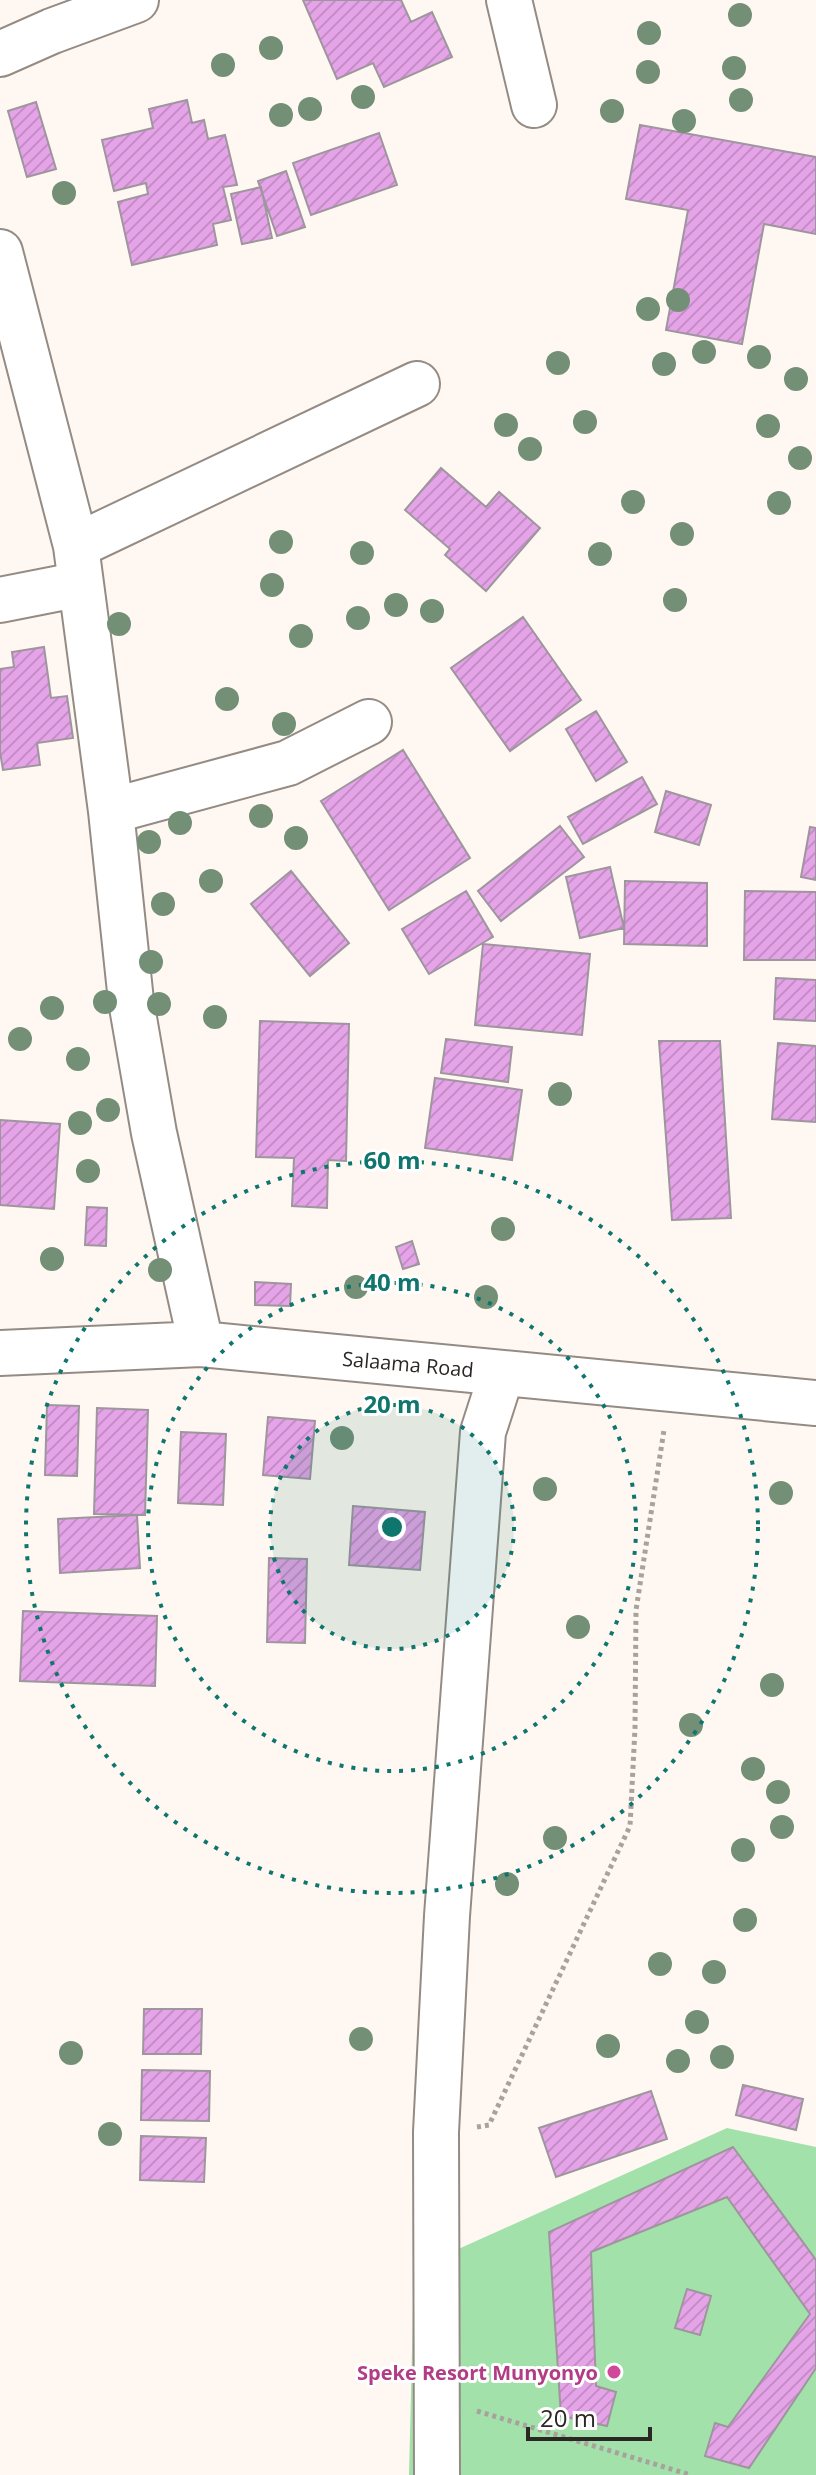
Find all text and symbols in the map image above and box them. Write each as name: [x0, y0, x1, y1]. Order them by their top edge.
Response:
text: 60 m: [363, 1143, 421, 1176]
text: 40 m: [363, 1265, 421, 1298]
street label: Salaama Road: [341, 1345, 475, 1383]
text: 20 m: [363, 1387, 421, 1420]
centre of rings: [378, 1513, 406, 1541]
place label: Speke Resort Munyonyo: [357, 2359, 598, 2386]
marker: Speke Resort Munyonyo: [605, 2363, 623, 2381]
scale bar: [528, 2391, 650, 2441]
text: 20 m: [540, 2401, 596, 2434]

